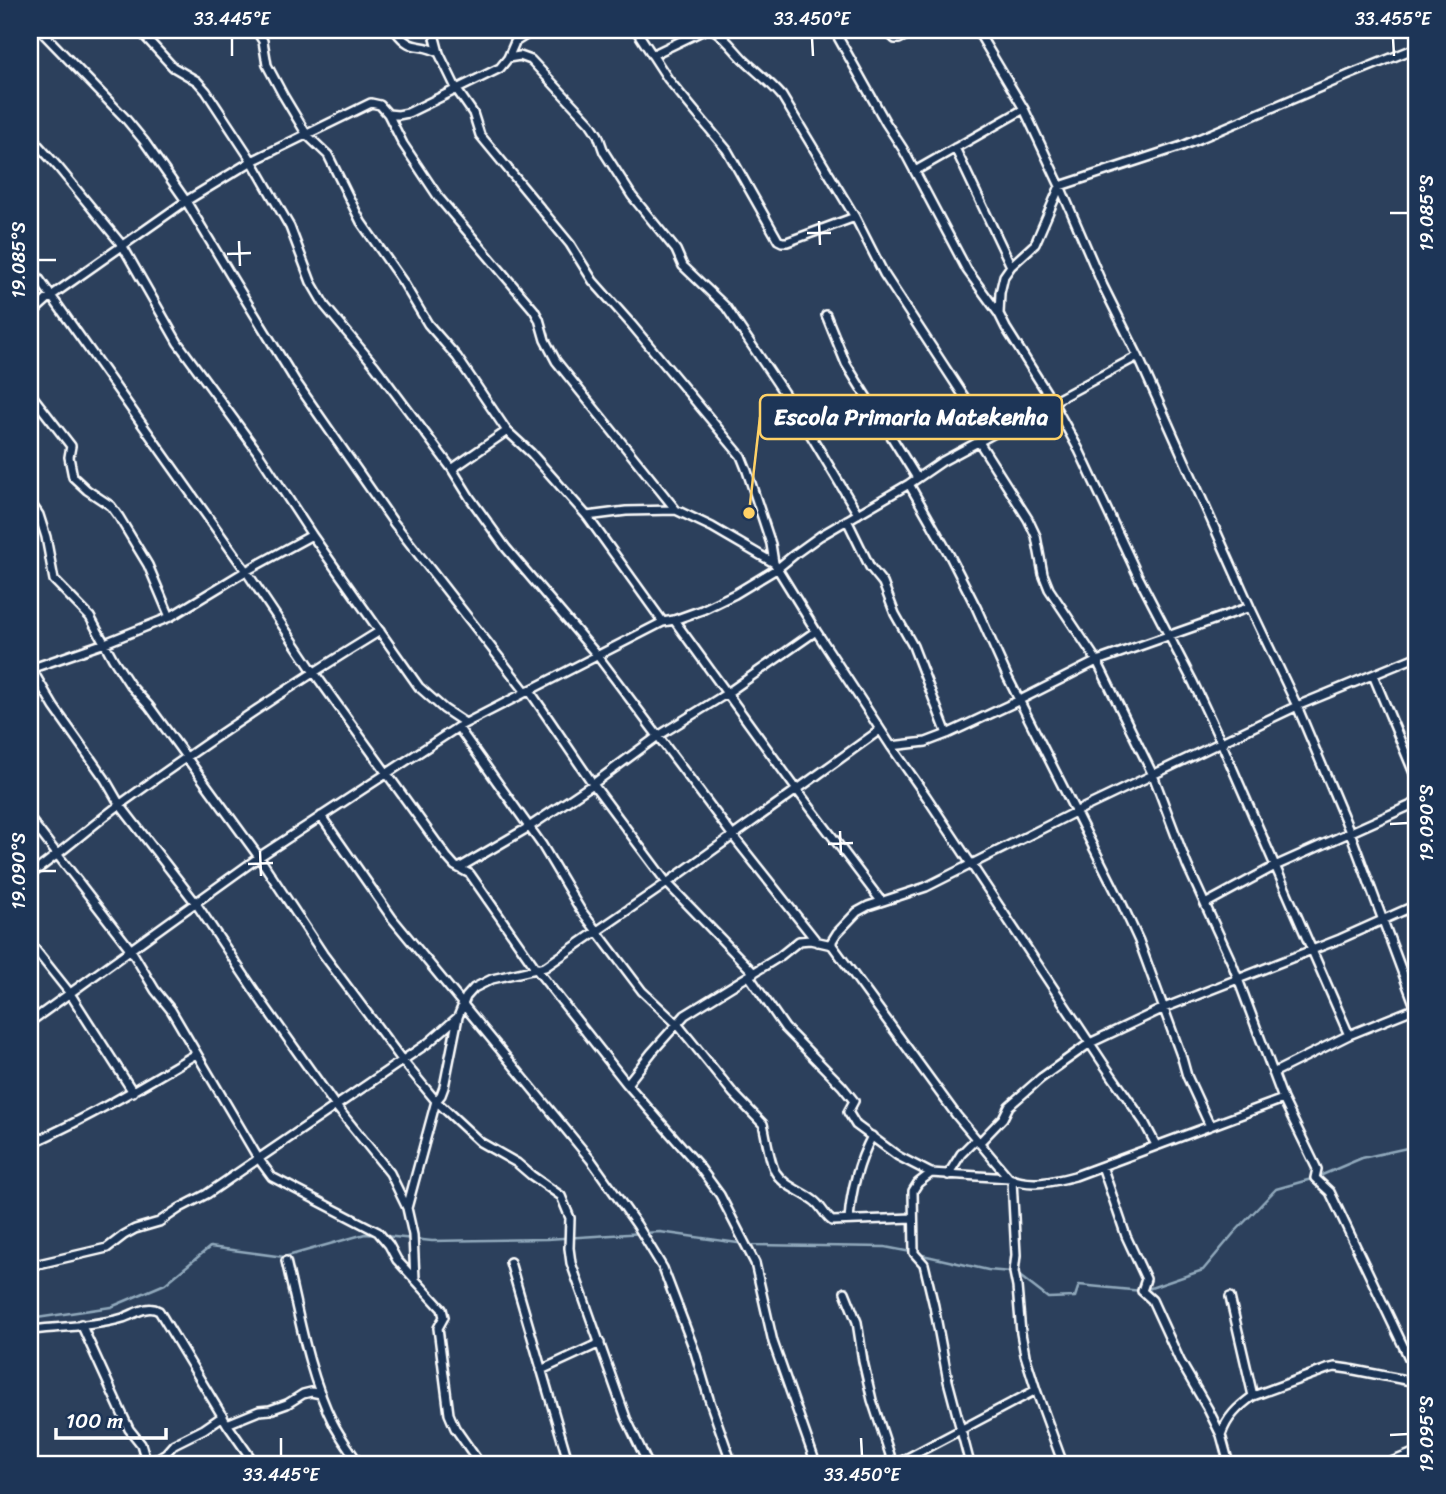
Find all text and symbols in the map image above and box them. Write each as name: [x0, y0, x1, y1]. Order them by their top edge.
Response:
text: 33.445°E: [194, 3, 271, 35]
text: 33.450°E: [774, 3, 851, 35]
text: 33.455°E: [1355, 3, 1432, 35]
text: 19.085°S: [1411, 175, 1443, 251]
text: 19.085°S: [3, 222, 35, 298]
callout: Escola Primaria Matekenha: [760, 395, 1062, 439]
text: Escola Primaria Matekenha: [774, 397, 1049, 438]
text: 19.090°S: [1411, 784, 1443, 862]
text: 19.090°S: [3, 832, 35, 910]
scale bar: [56, 1396, 166, 1440]
text: 19.095°S: [1411, 1396, 1443, 1472]
text: 100 m: [66, 1402, 123, 1440]
text: 33.445°E: [243, 1459, 320, 1491]
text: 33.450°E: [824, 1459, 901, 1491]

